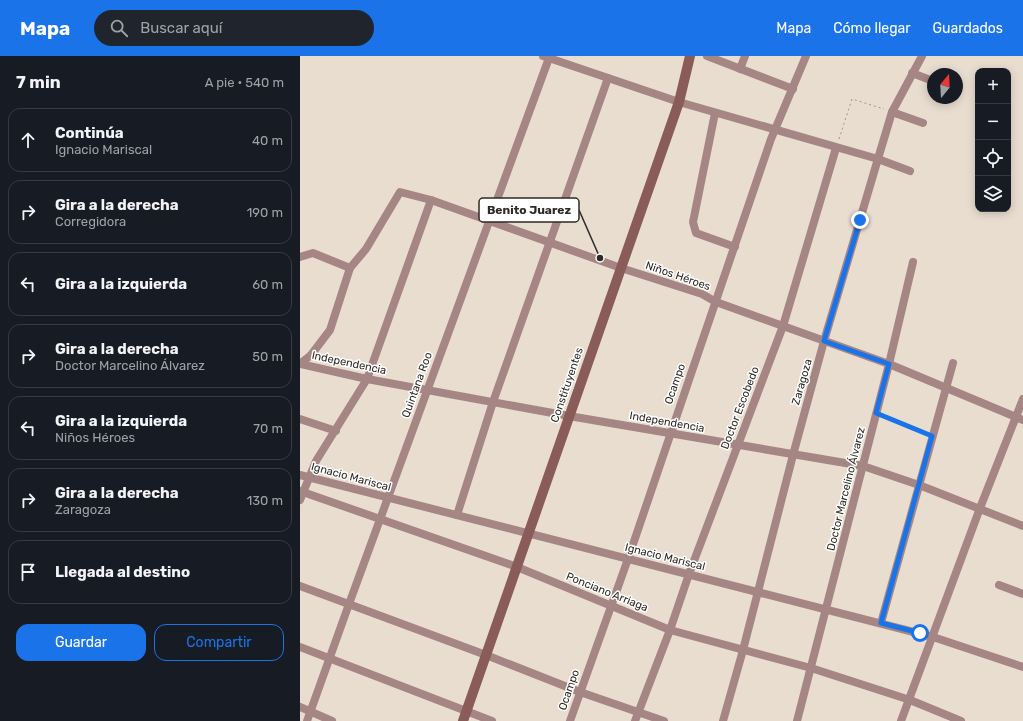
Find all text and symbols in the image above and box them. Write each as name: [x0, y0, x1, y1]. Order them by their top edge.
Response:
search box: [94, 10, 374, 46]
text: Mapa: [20, 17, 70, 40]
icon: search: [108, 17, 130, 39]
text: Buscar aquí: [140, 19, 222, 37]
text: Mapa: [776, 20, 811, 37]
text: Cómo llegar: [833, 20, 911, 37]
text: Guardados: [933, 20, 1003, 37]
north arrow: [927, 68, 963, 104]
map controls: [975, 68, 1011, 212]
button: +: [975, 68, 1011, 104]
text: 7 min: [16, 72, 61, 92]
text: A pie · 540 m: [205, 75, 284, 90]
button: −: [975, 104, 1011, 140]
text: Continúa: [55, 124, 124, 142]
icon: ahead: [17, 129, 39, 151]
text: 40 m: [252, 133, 283, 148]
button: locate: [975, 140, 1011, 176]
text: Ignacio Mariscal: [55, 142, 152, 157]
button: layers: [975, 176, 1011, 212]
text: Gira a la derecha: [55, 196, 179, 214]
callout: Benito Juarez: [479, 198, 579, 222]
icon: right: [17, 201, 39, 223]
text: Benito Juarez: [487, 203, 571, 217]
text: 190 m: [247, 205, 283, 220]
route end: [851, 211, 869, 229]
text: Corregidora: [55, 214, 126, 229]
street label: Niños Héroes: [644, 259, 713, 293]
icon: left: [17, 273, 39, 295]
text: Gira a la izquierda: [55, 275, 187, 293]
text: 60 m: [252, 277, 283, 292]
text: Gira a la derecha: [55, 340, 179, 358]
icon: right: [17, 345, 39, 367]
street label: Constituyentes: [548, 345, 586, 424]
text: 50 m: [252, 349, 283, 364]
street label: Independencia: [311, 349, 387, 377]
street label: Quintana Roo: [399, 350, 435, 420]
street label: Zaragoza: [789, 357, 815, 407]
text: Doctor Marcelino Álvarez: [55, 358, 205, 373]
street label: Ocampo: [662, 362, 688, 406]
street label: Doctor Escobedo: [718, 365, 762, 451]
street label: Independencia: [628, 409, 706, 435]
text: Gira a la izquierda: [55, 412, 187, 430]
icon: left: [17, 417, 39, 439]
text: 70 m: [253, 421, 283, 436]
street label: Doctor Marcelino Álvarez: [824, 426, 868, 552]
text: Niños Héroes: [55, 430, 135, 445]
street label: Ignacio Mariscal: [310, 460, 392, 494]
text: Gira a la derecha: [55, 484, 179, 502]
icon: right: [17, 489, 39, 511]
text: 130 m: [247, 493, 283, 508]
text: Zaragoza: [55, 502, 111, 517]
street label: Ignacio Mariscal: [624, 541, 706, 573]
icon: arrive: [17, 561, 39, 583]
text: Llegada al destino: [55, 563, 190, 581]
street label: Ponciano Arriaga: [564, 570, 650, 614]
button: Guardar: [16, 624, 146, 661]
button: Compartir: [154, 624, 284, 661]
route start: [911, 624, 929, 642]
street label: Ocampo: [556, 668, 582, 712]

